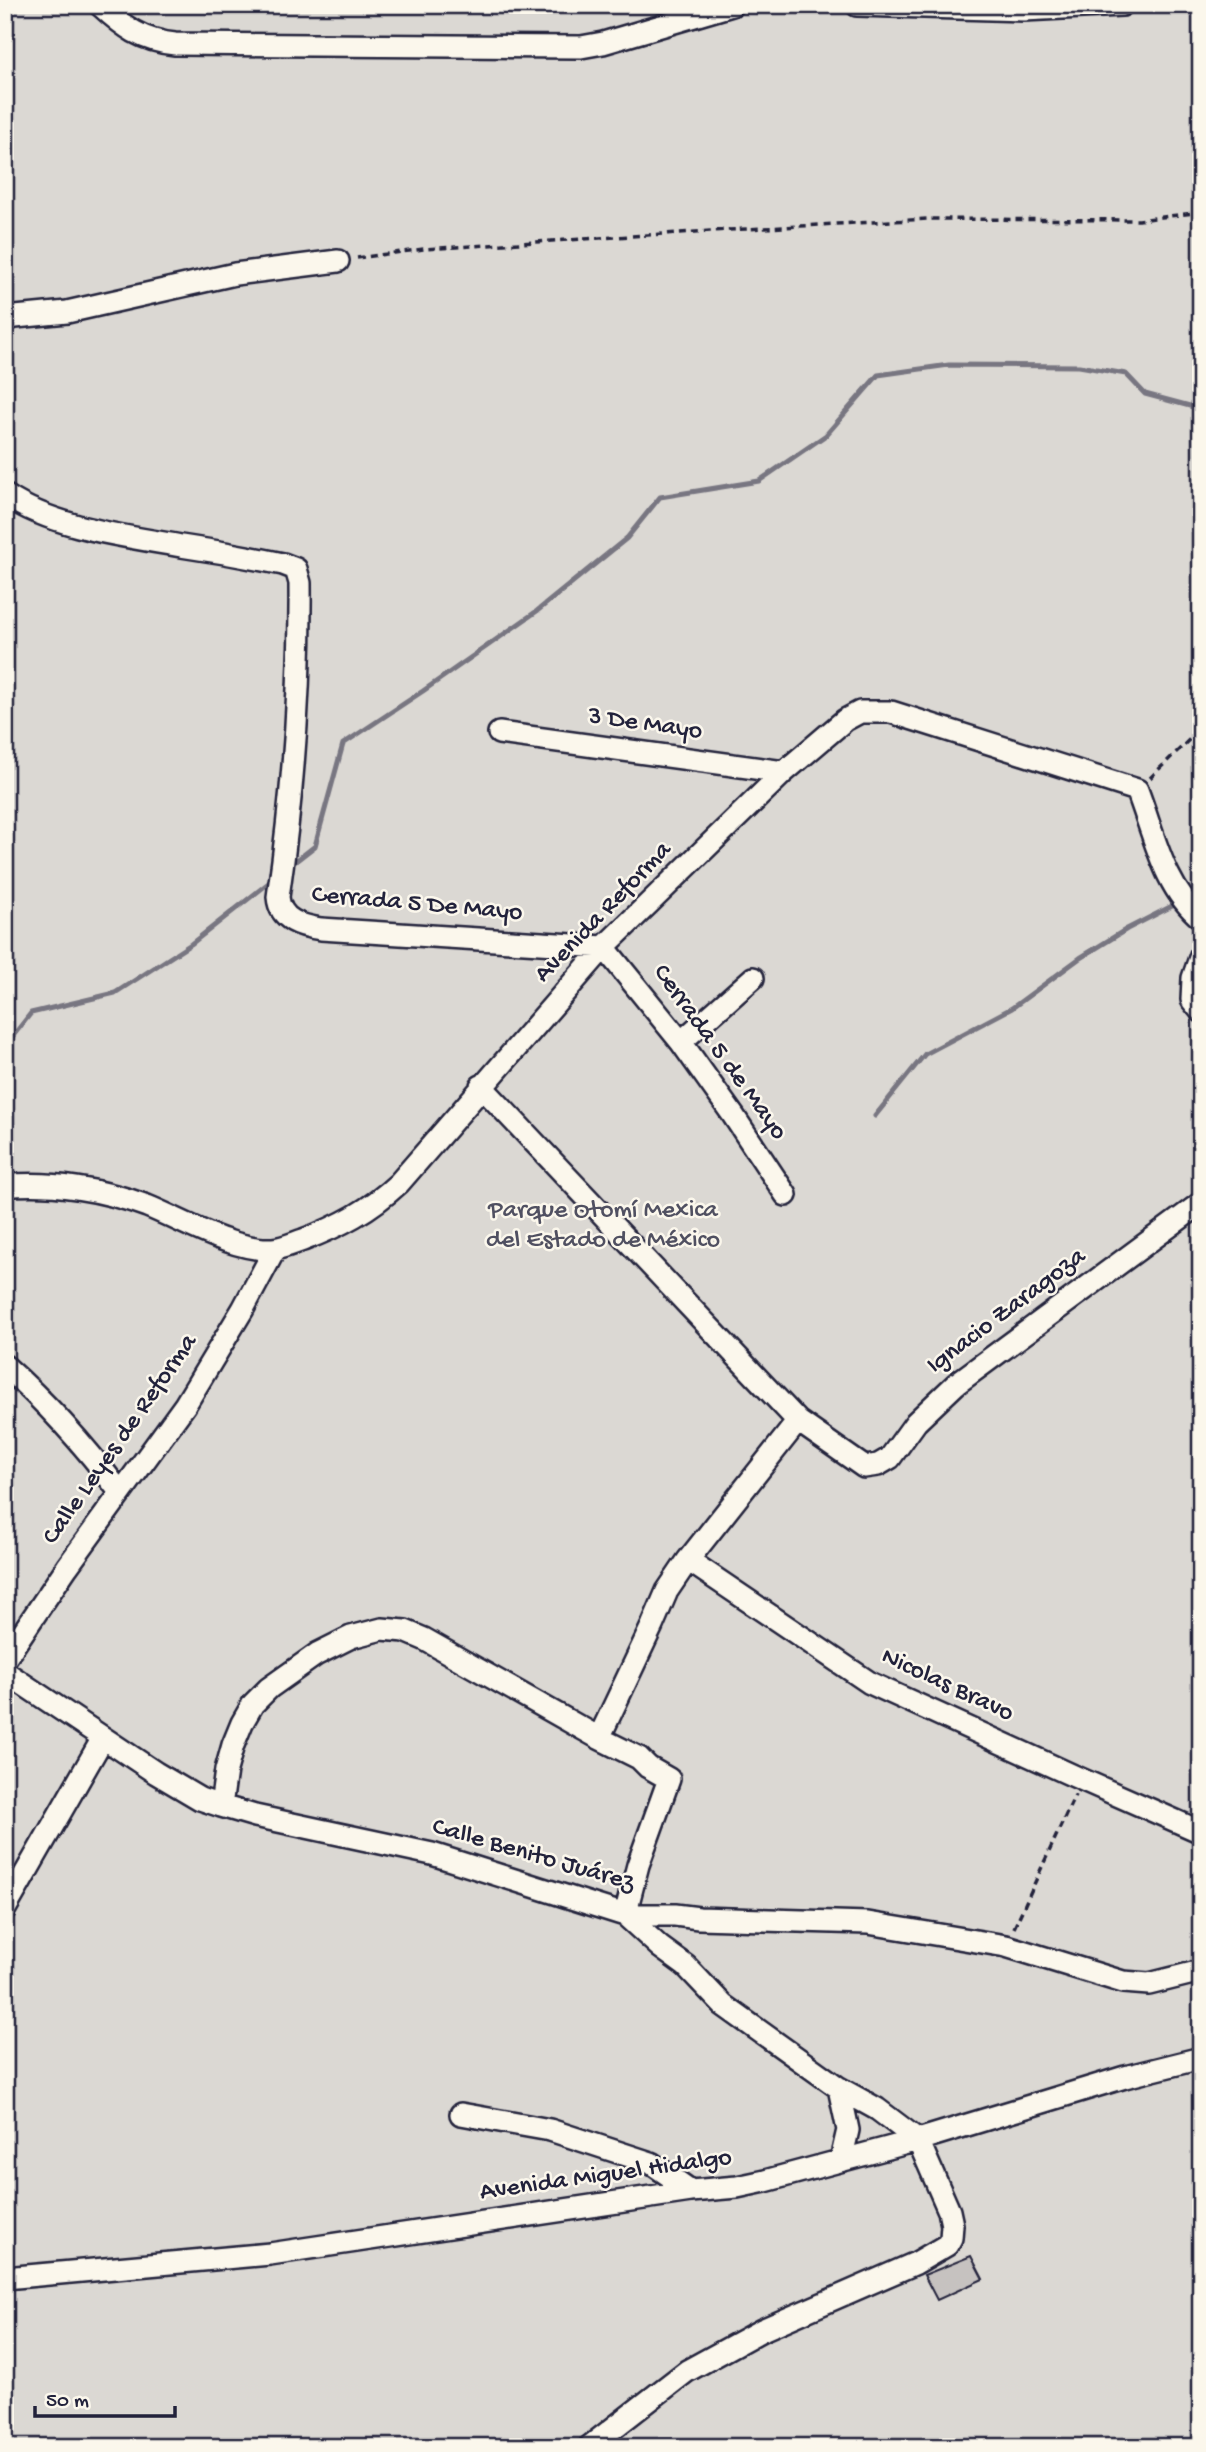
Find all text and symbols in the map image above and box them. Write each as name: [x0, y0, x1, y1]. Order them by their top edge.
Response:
street label: 3 De Mayo: [585, 702, 704, 748]
street label: Avenida Reforma: [529, 835, 680, 990]
street label: Cerrada 5 De Mayo: [310, 880, 524, 930]
street label: Cerrada 5 de Mayo: [645, 959, 793, 1147]
park label: Parque Otomí Mexica del Estado de México: [486, 1196, 720, 1257]
street label: Ignacio Zaragoza: [921, 1241, 1094, 1382]
street label: Calle Leyes de Reforma: [37, 1327, 206, 1551]
street label: Nicolas Bravo: [876, 1642, 1018, 1730]
street label: Calle Benito Juárez: [428, 1812, 639, 1900]
street label: Avenida Miguel Hidalgo: [478, 2143, 734, 2209]
scale bar: [35, 2375, 175, 2419]
text: 50 m: [46, 2390, 89, 2415]

